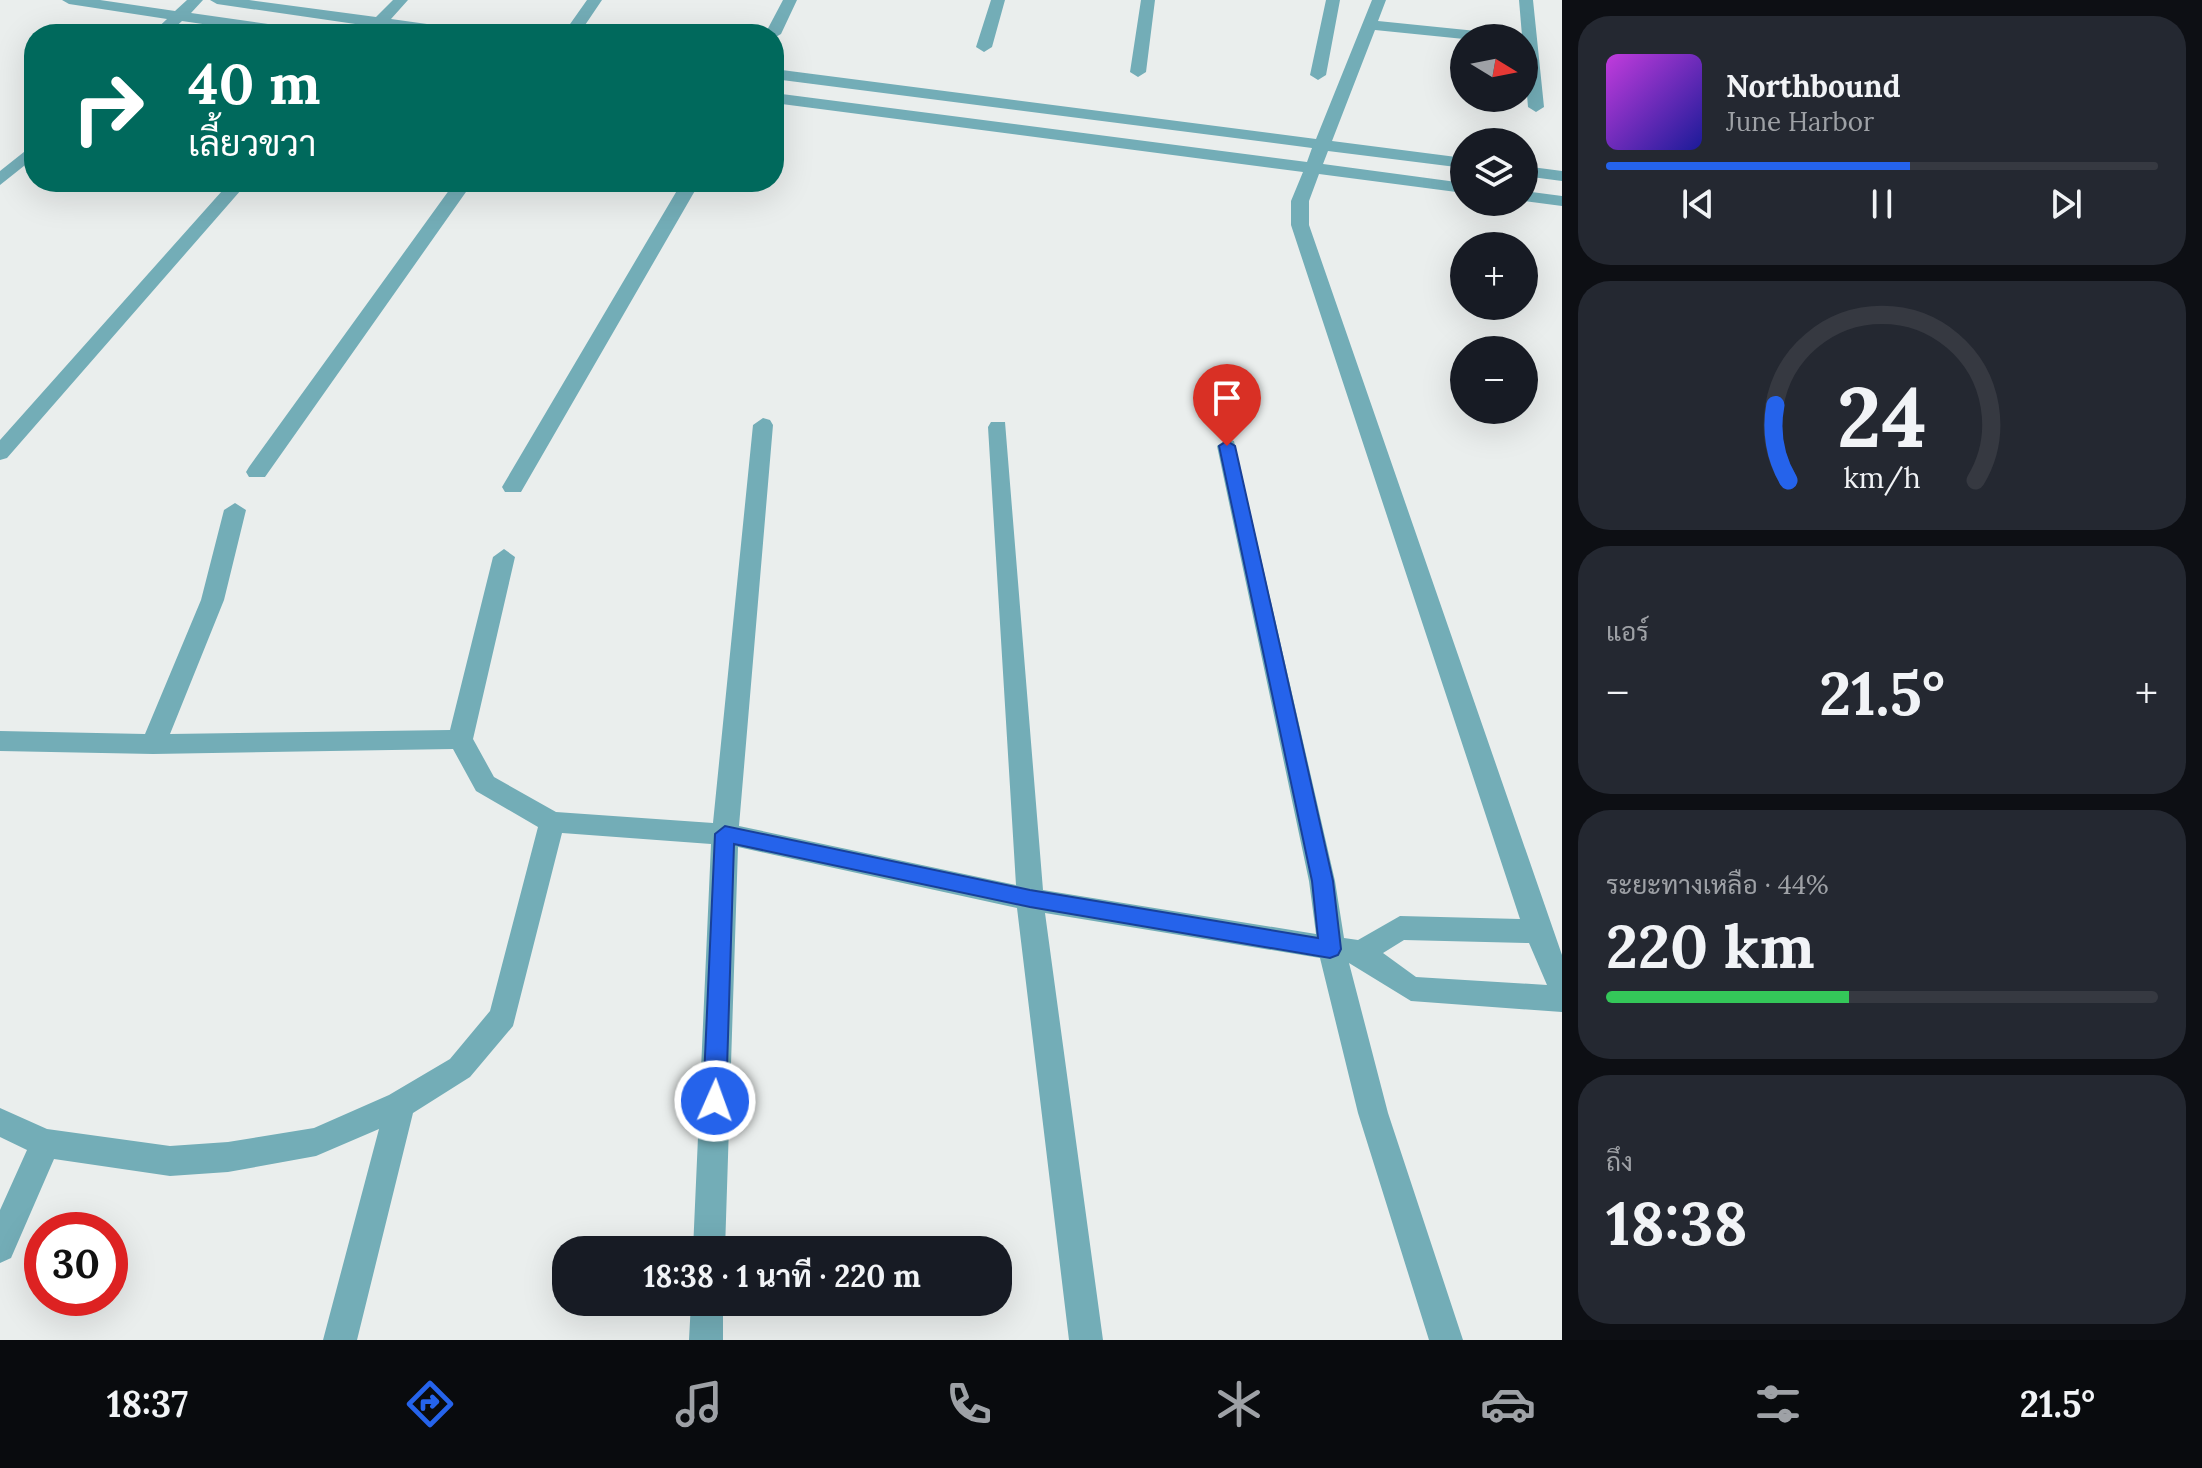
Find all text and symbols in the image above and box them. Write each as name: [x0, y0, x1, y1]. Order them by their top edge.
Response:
north arrow: [1450, 24, 1538, 112]
map controls: [1450, 24, 1538, 424]
text: 40 m: [188, 48, 321, 119]
icon: right: [56, 56, 160, 160]
text: Northbound: [1726, 67, 1901, 105]
text: June Harbor: [1726, 105, 1874, 138]
text: เลี้ยวขวา: [188, 120, 316, 166]
button: layers: [1450, 128, 1538, 216]
icon: previous: [1676, 182, 1720, 226]
icon: pause: [1860, 182, 1904, 226]
icon: next: [2044, 182, 2088, 226]
button: +: [1450, 232, 1538, 320]
button: −: [1450, 336, 1538, 424]
text: 24: [1837, 363, 1927, 470]
pin: [1193, 364, 1261, 446]
icon: arrive: [1205, 376, 1249, 420]
text: km/h: [1843, 459, 1921, 496]
text: แอร์: [1606, 615, 1649, 648]
text: 21.5°: [1819, 655, 1945, 731]
text: −: [1606, 665, 1629, 721]
text: +: [2135, 665, 2158, 721]
text: ระยะทางเหลือ · 44%: [1606, 868, 1829, 901]
text: 220 km: [1606, 908, 1815, 984]
position arrow: [673, 1059, 757, 1143]
text: ถึง: [1606, 1145, 1633, 1178]
text: 18:38: [1606, 1185, 1748, 1261]
speed limit sign: 30: [24, 1212, 128, 1316]
text: 18:38 · 1 นาที · 220 m: [643, 1257, 921, 1295]
icon: directions: [402, 1376, 458, 1432]
icon: music: [671, 1376, 727, 1432]
icon: phone: [941, 1376, 997, 1432]
icon: climate: [1211, 1376, 1267, 1432]
icon: car: [1480, 1376, 1536, 1432]
icon: filters: [1750, 1376, 1806, 1432]
text: 18:37: [107, 1381, 188, 1427]
text: 21.5°: [2020, 1381, 2095, 1427]

